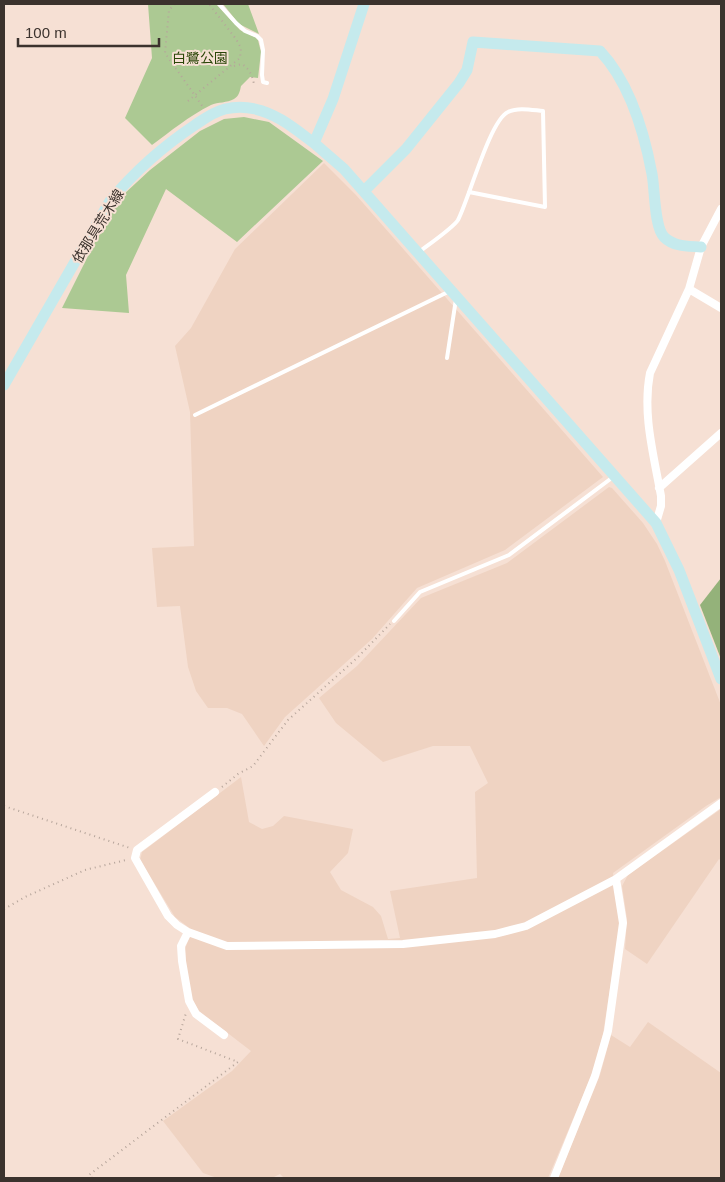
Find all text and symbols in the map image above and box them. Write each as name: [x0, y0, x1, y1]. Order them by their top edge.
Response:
scale bar: [18, 15, 159, 47]
text: 100 m: [25, 24, 67, 41]
park label: 白鷺公園: [172, 50, 228, 66]
street label: 依那具荒木線: [68, 186, 127, 267]

